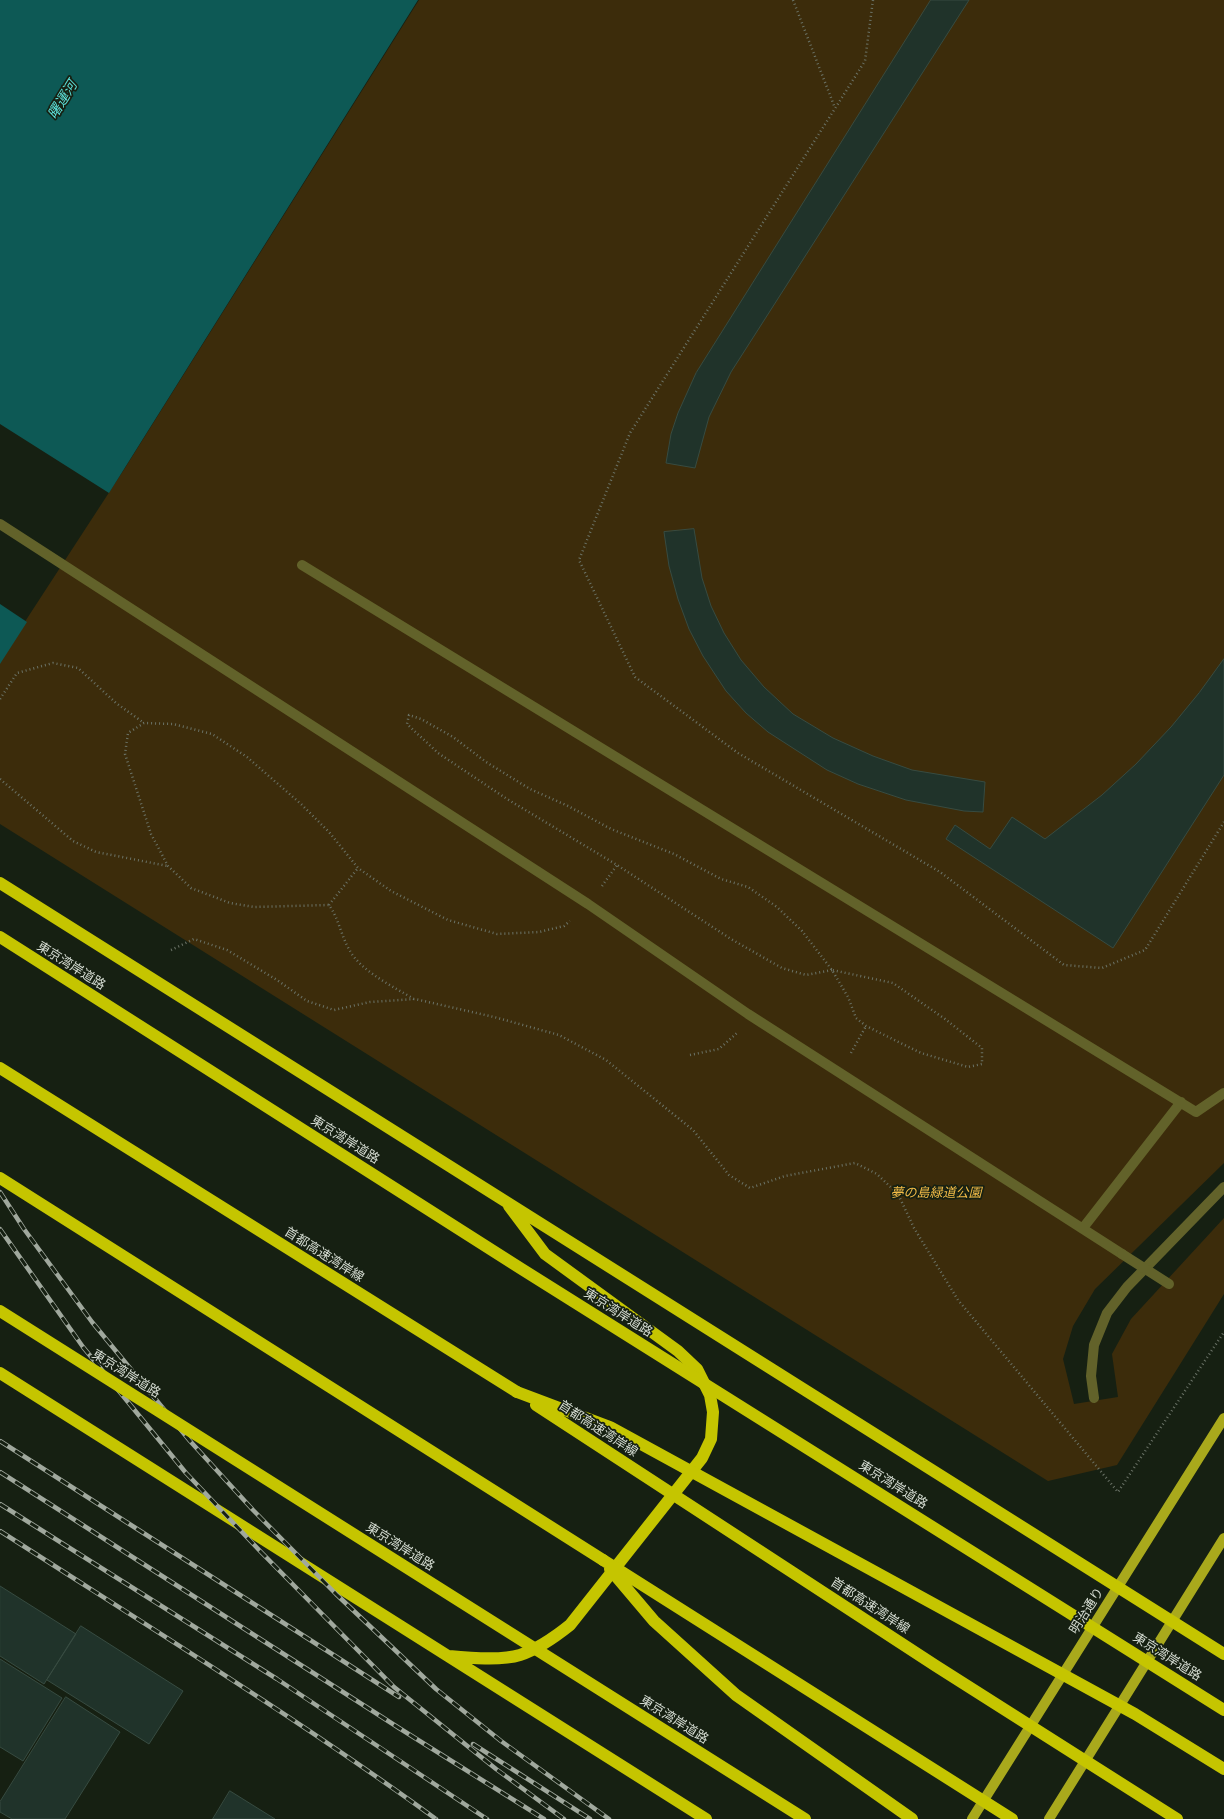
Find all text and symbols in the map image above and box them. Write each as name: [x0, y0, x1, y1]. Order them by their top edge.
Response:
water label: 曙運河: [45, 78, 81, 122]
street label: 東京湾岸道路: [34, 939, 108, 993]
street label: 東京湾岸道路: [308, 1113, 382, 1167]
park label: 夢の島緑道公園: [891, 1185, 981, 1201]
street label: 首都高速湾岸線: [281, 1224, 367, 1286]
street label: 東京湾岸道路: [581, 1286, 655, 1340]
street label: 東京湾岸道路: [89, 1347, 163, 1401]
street label: 首都高速湾岸線: [556, 1398, 640, 1460]
street label: 東京湾岸道路: [856, 1458, 930, 1512]
street label: 東京湾岸道路: [363, 1520, 437, 1574]
street label: 首都高速湾岸線: [828, 1575, 912, 1637]
street label: 明治通り: [1067, 1585, 1107, 1637]
street label: 東京湾岸道路: [1130, 1630, 1204, 1684]
street label: 東京湾岸道路: [637, 1693, 711, 1747]

